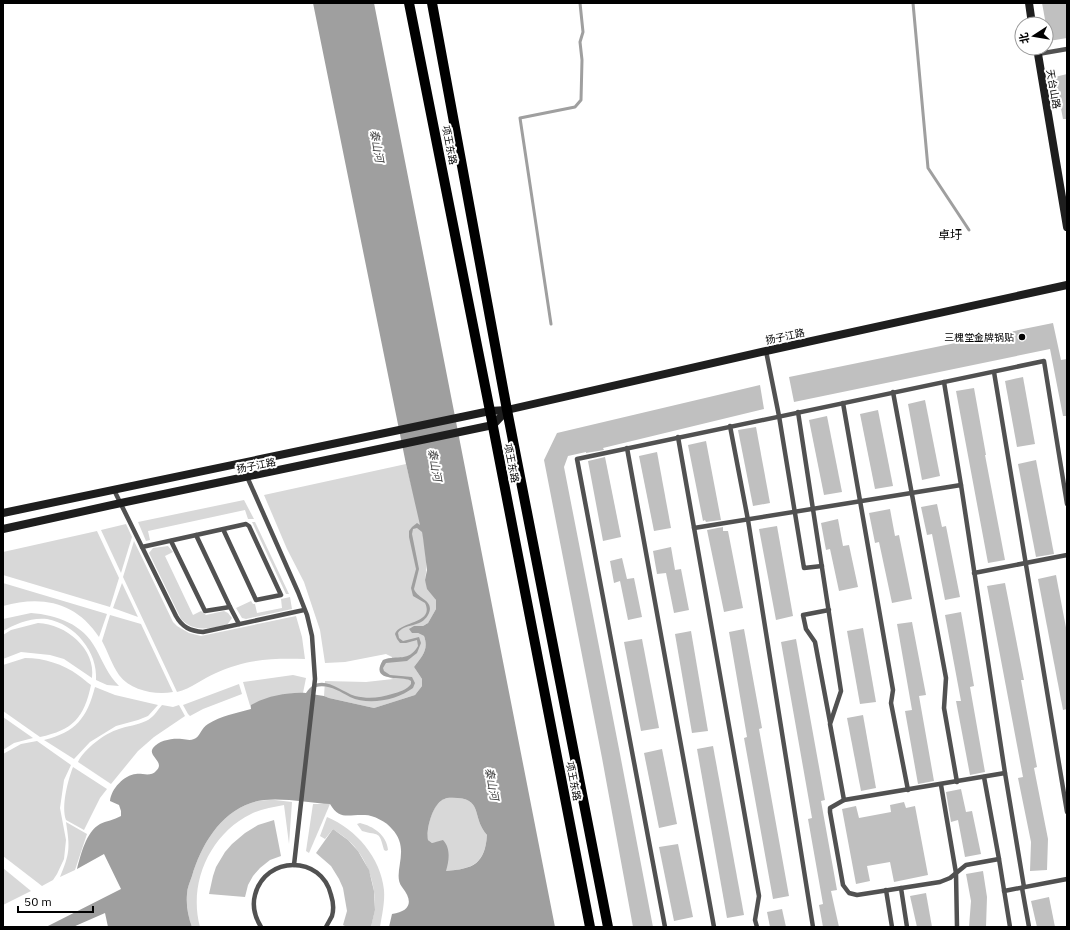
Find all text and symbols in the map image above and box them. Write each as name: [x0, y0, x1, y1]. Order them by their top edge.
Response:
north arrow: [1014, 16, 1054, 56]
text: 北: [1016, 31, 1032, 45]
street label: 天台山路: [1044, 68, 1063, 110]
street label: 项王东路: [439, 124, 460, 166]
water label: 泰山河: [367, 129, 387, 165]
district label: 卓圩: [938, 227, 962, 242]
street label: 扬子江路: [764, 326, 806, 347]
place label: 三槐堂金牌锅贴: [944, 331, 1014, 344]
marker: 三槐堂金牌锅贴: [1017, 332, 1027, 342]
street label: 项王东路: [501, 442, 522, 484]
water label: 泰山河: [425, 448, 445, 484]
street label: 扬子江路: [235, 455, 277, 476]
street label: 项王东路: [563, 760, 584, 802]
water label: 泰山河: [482, 767, 502, 803]
scale bar: [18, 888, 93, 914]
text: 50 m: [24, 894, 52, 909]

